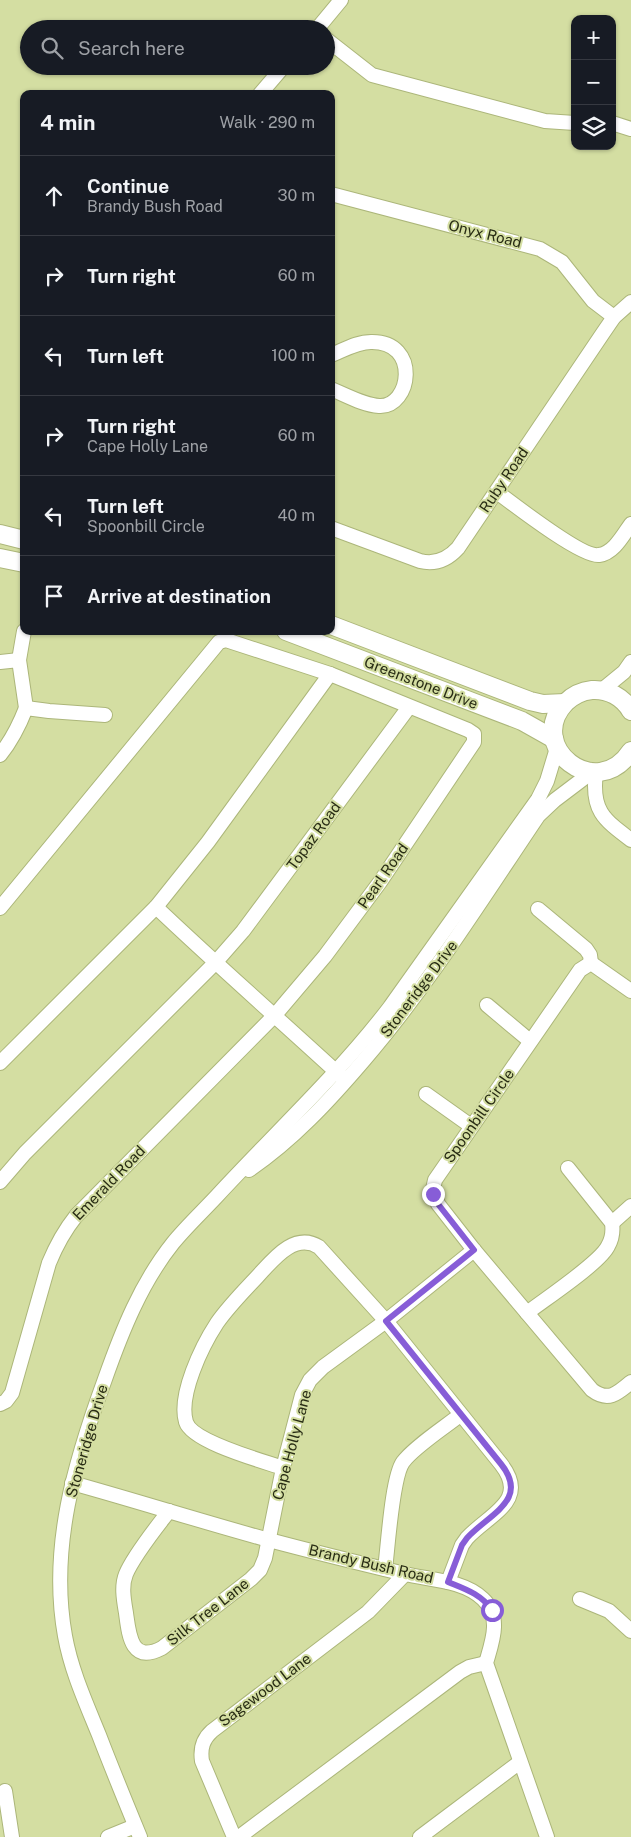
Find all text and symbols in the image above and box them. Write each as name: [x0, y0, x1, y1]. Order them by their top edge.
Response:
map controls: [571, 15, 616, 150]
button: +: [571, 15, 616, 60]
search box: [20, 20, 335, 75]
icon: search: [38, 34, 66, 62]
text: Search here: [78, 37, 185, 59]
button: −: [571, 60, 616, 105]
button: layers: [571, 105, 616, 150]
text: 4 min: [40, 110, 95, 135]
text: Walk · 290 m: [220, 113, 315, 132]
text: Continue: [87, 175, 169, 197]
icon: ahead: [40, 182, 68, 210]
text: 30 m: [278, 186, 315, 205]
text: Brandy Bush Road: [87, 197, 223, 216]
street label: Onyx Road: [447, 216, 524, 251]
icon: right: [40, 262, 68, 290]
text: Turn right: [87, 265, 176, 287]
text: 60 m: [278, 266, 315, 285]
icon: left: [40, 342, 68, 370]
text: Turn left: [87, 345, 164, 367]
text: 100 m: [271, 346, 315, 365]
text: Turn right: [87, 415, 176, 437]
icon: right: [40, 422, 68, 450]
text: 60 m: [278, 426, 315, 445]
text: Cape Holly Lane: [87, 437, 208, 456]
street label: Ruby Road: [476, 444, 532, 515]
text: Turn left: [87, 495, 164, 517]
icon: left: [40, 502, 68, 530]
text: 40 m: [277, 506, 315, 525]
text: Spoonbill Circle: [87, 517, 205, 536]
icon: arrive: [40, 582, 68, 610]
text: Arrive at destination: [87, 585, 271, 607]
street label: Greenstone Drive: [362, 653, 480, 712]
street label: Topaz Road: [283, 798, 344, 873]
street label: Pearl Road: [354, 840, 411, 912]
street label: Stoneridge Drive: [377, 937, 460, 1040]
street label: Spoonbill Circle: [440, 1066, 517, 1166]
street label: Emerald Road: [69, 1142, 148, 1223]
route end: [422, 1183, 445, 1206]
street label: Stoneridge Drive: [62, 1383, 111, 1499]
street label: Cape Holly Lane: [269, 1388, 314, 1502]
street label: Brandy Bush Road: [307, 1541, 435, 1586]
street label: Silk Tree Lane: [163, 1574, 252, 1649]
route start: [481, 1599, 504, 1622]
street label: Sagewood Lane: [215, 1649, 314, 1730]

